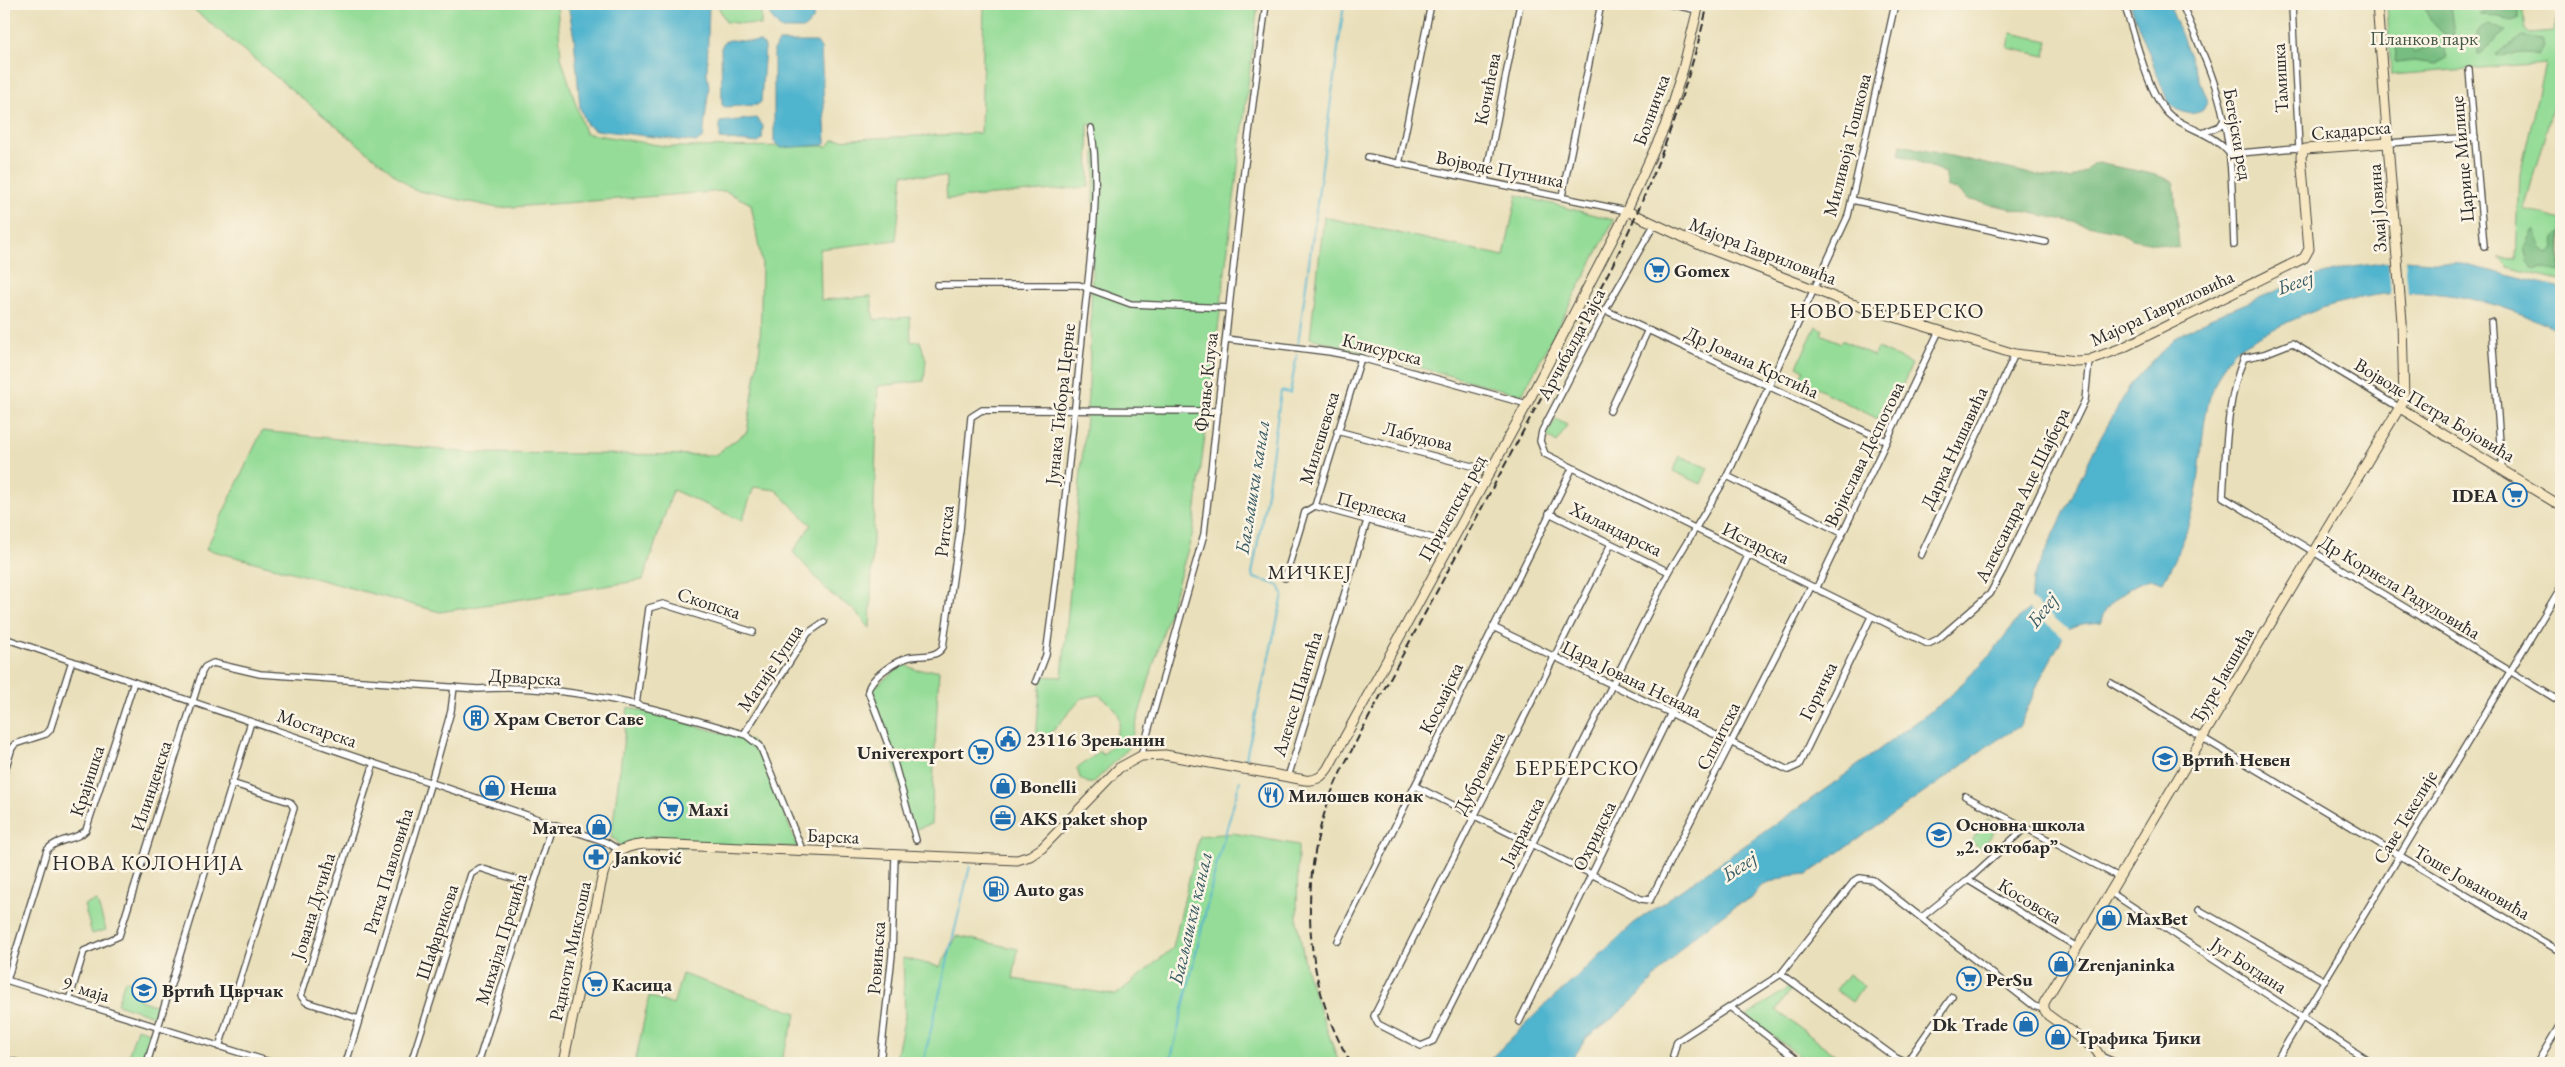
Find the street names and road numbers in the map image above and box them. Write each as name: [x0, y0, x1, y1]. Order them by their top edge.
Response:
street label: Тамишка: [2266, 42, 2294, 113]
street label: Кочићева: [1468, 50, 1506, 127]
street label: Болничка: [1627, 71, 1676, 149]
street label: Миливоја Тошкова: [1817, 71, 1877, 219]
street label: Бегејски ред: [2218, 86, 2258, 182]
street label: Царице Милице: [2444, 95, 2480, 223]
street label: Скадарска: [2310, 114, 2392, 146]
street label: Војводе Путника: [1434, 144, 1567, 194]
street label: Змај Јовина: [2361, 163, 2393, 253]
street label: Мајора Гавриловића: [1686, 211, 1841, 291]
street label: Мајора Гавриловића: [2086, 264, 2238, 352]
street label: Арчибалда Рајса: [1531, 283, 1611, 405]
street label: Др Јована Крстића: [1681, 320, 1823, 404]
street label: Јунака Тибора Церне: [1039, 322, 1081, 488]
street label: Клисурска: [1340, 327, 1425, 371]
street label: Фрање Клуза: [1188, 331, 1224, 433]
street label: Војводе Петра Бојовића: [2350, 352, 2520, 468]
street label: Војислава Деспотова: [1818, 377, 1910, 531]
street label: Дарка Нишавића: [1915, 382, 1994, 513]
street label: Милешевска: [1293, 388, 1345, 488]
street label: Александра Аце Шајбера: [1968, 403, 2075, 588]
street label: Лабудова: [1381, 415, 1456, 457]
street label: Прилепски ред: [1412, 450, 1492, 566]
street label: Перлеска: [1334, 486, 1411, 529]
street label: Хиландарска: [1565, 495, 1667, 562]
street label: Ритска: [928, 503, 960, 558]
street label: Истарска: [1718, 516, 1794, 570]
street label: Др Корнела Радуловића: [2315, 529, 2486, 645]
street label: Скопска: [674, 581, 744, 625]
street label: Матије Гупца: [732, 619, 809, 717]
street label: Ђуре Јакшића: [2184, 622, 2260, 728]
street label: Алексе Шантића: [1266, 628, 1328, 760]
street label: Цара Јована Ненада: [1558, 634, 1706, 724]
street label: Горичка: [1793, 657, 1843, 724]
street label: Космајска: [1413, 658, 1469, 738]
street label: Дрварска: [488, 663, 562, 691]
street label: Сплитска: [1690, 697, 1746, 775]
street label: Мостарска: [274, 703, 361, 753]
street label: Дубровачка: [1447, 727, 1511, 819]
street label: Илинденска: [125, 737, 178, 835]
street label: Крајишка: [64, 742, 110, 820]
street label: Саве Текелије: [2367, 765, 2443, 869]
street label: Јадранска: [1493, 792, 1550, 871]
street label: Охридска: [1566, 796, 1622, 875]
street label: Ратка Павловића: [357, 805, 419, 937]
street label: Барска: [806, 823, 860, 849]
street label: Тоше Јовановића: [2409, 838, 2535, 926]
street label: Јована Дучића: [284, 849, 341, 964]
street label: Михајла Предића: [469, 870, 533, 1008]
street label: Косовска: [1993, 872, 2067, 930]
street label: Радноти Миклоша: [543, 878, 597, 1023]
street label: Шафарикова: [410, 881, 464, 983]
street label: Ровињска: [861, 920, 891, 995]
street label: Југ Богдана: [2204, 930, 2292, 999]
street label: 9. маја: [59, 970, 113, 1008]

